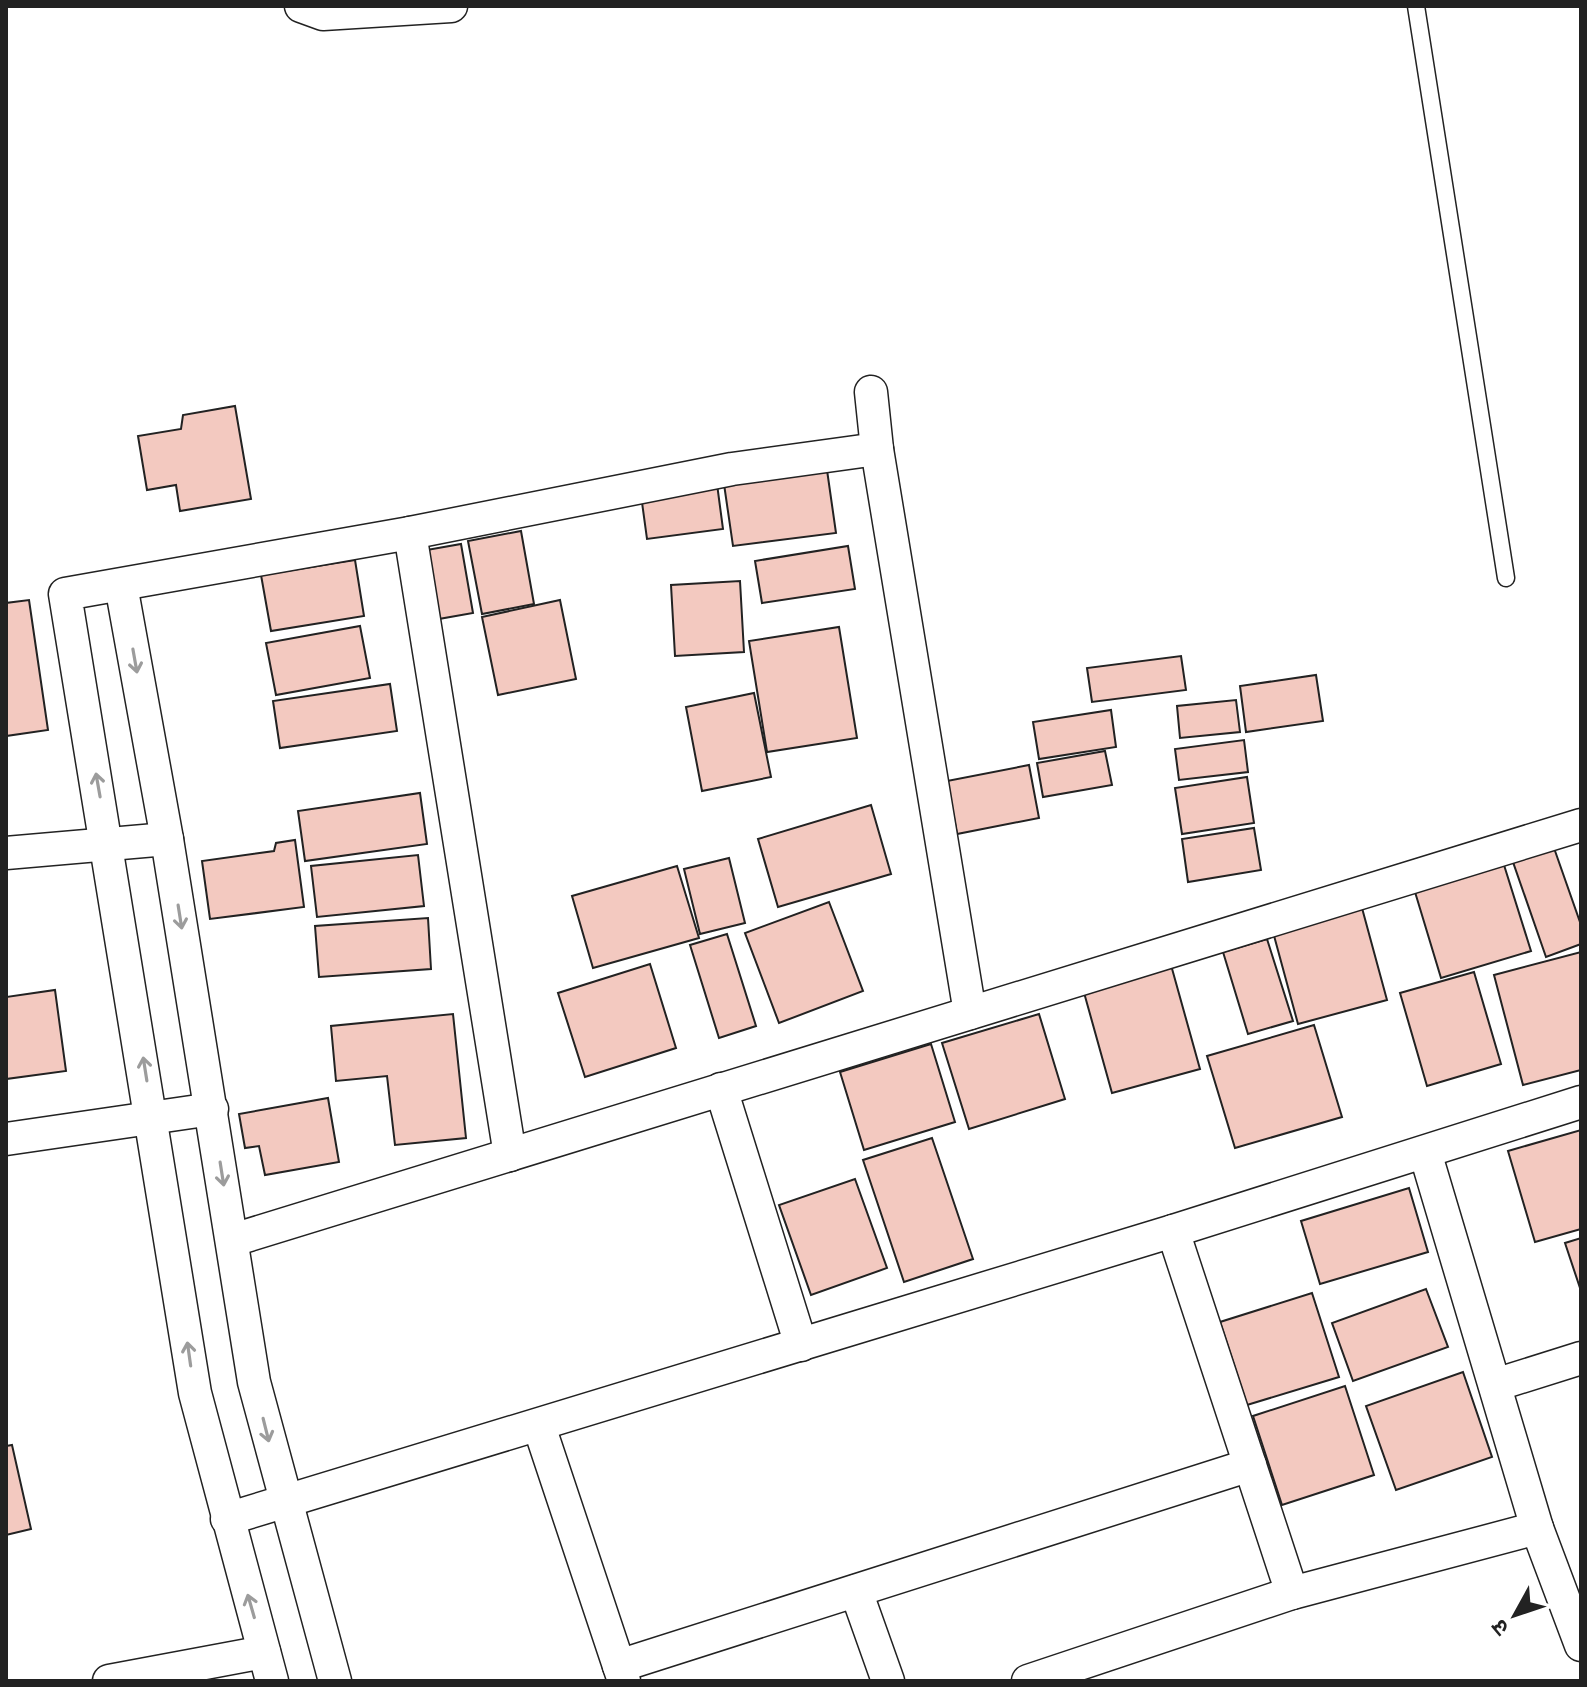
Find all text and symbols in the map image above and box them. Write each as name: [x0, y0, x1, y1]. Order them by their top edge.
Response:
one-way arrow: [128, 648, 143, 674]
one-way arrow: [90, 773, 105, 798]
one-way arrow: [173, 904, 188, 930]
one-way arrow: [137, 1057, 152, 1082]
one-way arrow: [215, 1161, 230, 1186]
one-way arrow: [181, 1341, 196, 1367]
one-way arrow: [259, 1417, 274, 1442]
north arrow: [1475, 1575, 1555, 1655]
one-way arrow: [243, 1593, 258, 1619]
text: उ: [1484, 1613, 1515, 1642]

